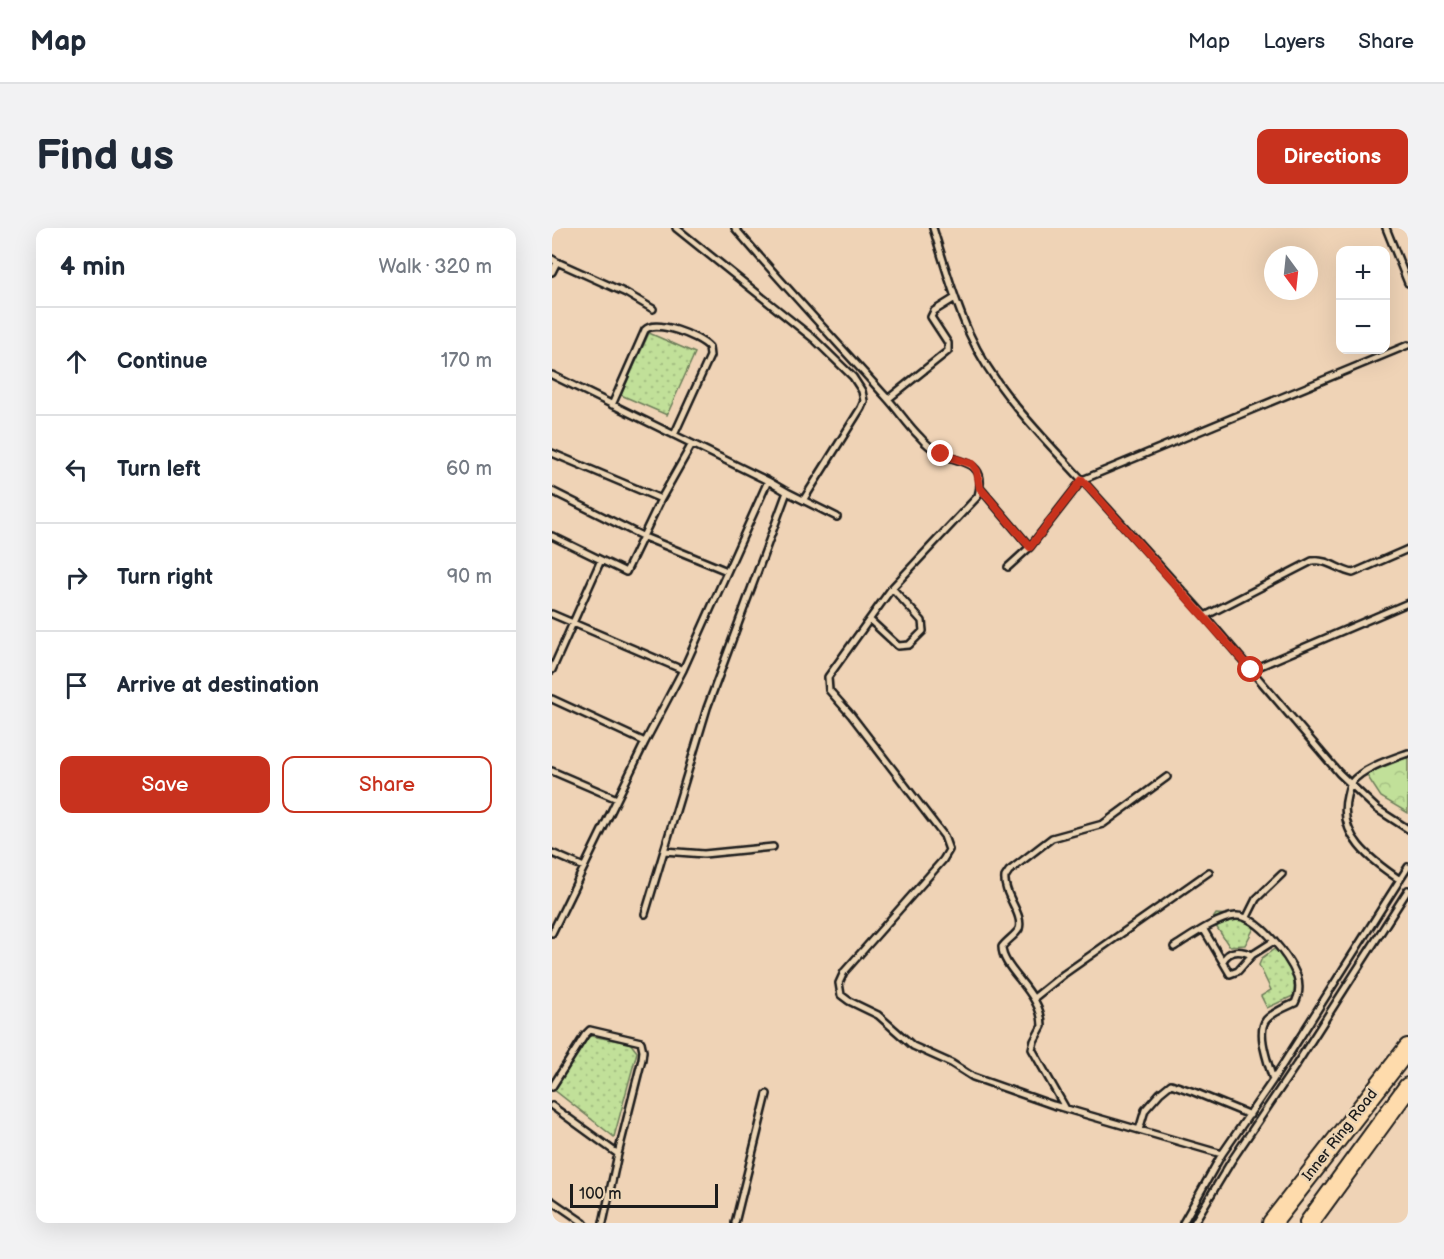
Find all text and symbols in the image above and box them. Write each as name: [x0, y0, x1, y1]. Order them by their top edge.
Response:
text: Map: [30, 25, 86, 58]
text: Map: [1188, 29, 1230, 54]
text: Layers: [1263, 29, 1325, 54]
text: Share: [1358, 29, 1414, 54]
button: Directions: [1257, 129, 1408, 184]
text: Find us: [36, 131, 174, 182]
north arrow: [1264, 246, 1318, 300]
map controls: [1336, 246, 1390, 354]
button: +: [1336, 246, 1390, 300]
text: 4 min: [60, 252, 125, 283]
text: Walk · 320 m: [378, 255, 492, 279]
button: −: [1336, 300, 1390, 354]
icon: ahead: [60, 345, 93, 378]
text: Continue: [117, 348, 207, 375]
text: 170 m: [441, 349, 492, 373]
route end: [927, 440, 953, 466]
icon: left: [60, 453, 93, 486]
text: Turn left: [117, 456, 201, 483]
text: 60 m: [446, 457, 492, 481]
icon: right: [60, 561, 93, 594]
text: Turn right: [117, 564, 213, 591]
text: 90 m: [447, 565, 492, 589]
route start: [1237, 656, 1263, 682]
icon: arrive: [60, 669, 93, 702]
text: Arrive at destination: [117, 672, 319, 699]
button: Save: [60, 756, 270, 813]
button: Share: [282, 756, 492, 813]
street label: Inner Ring Road: [1298, 1085, 1382, 1185]
scale bar: [570, 1181, 718, 1208]
text: 100 m: [579, 1185, 622, 1204]

